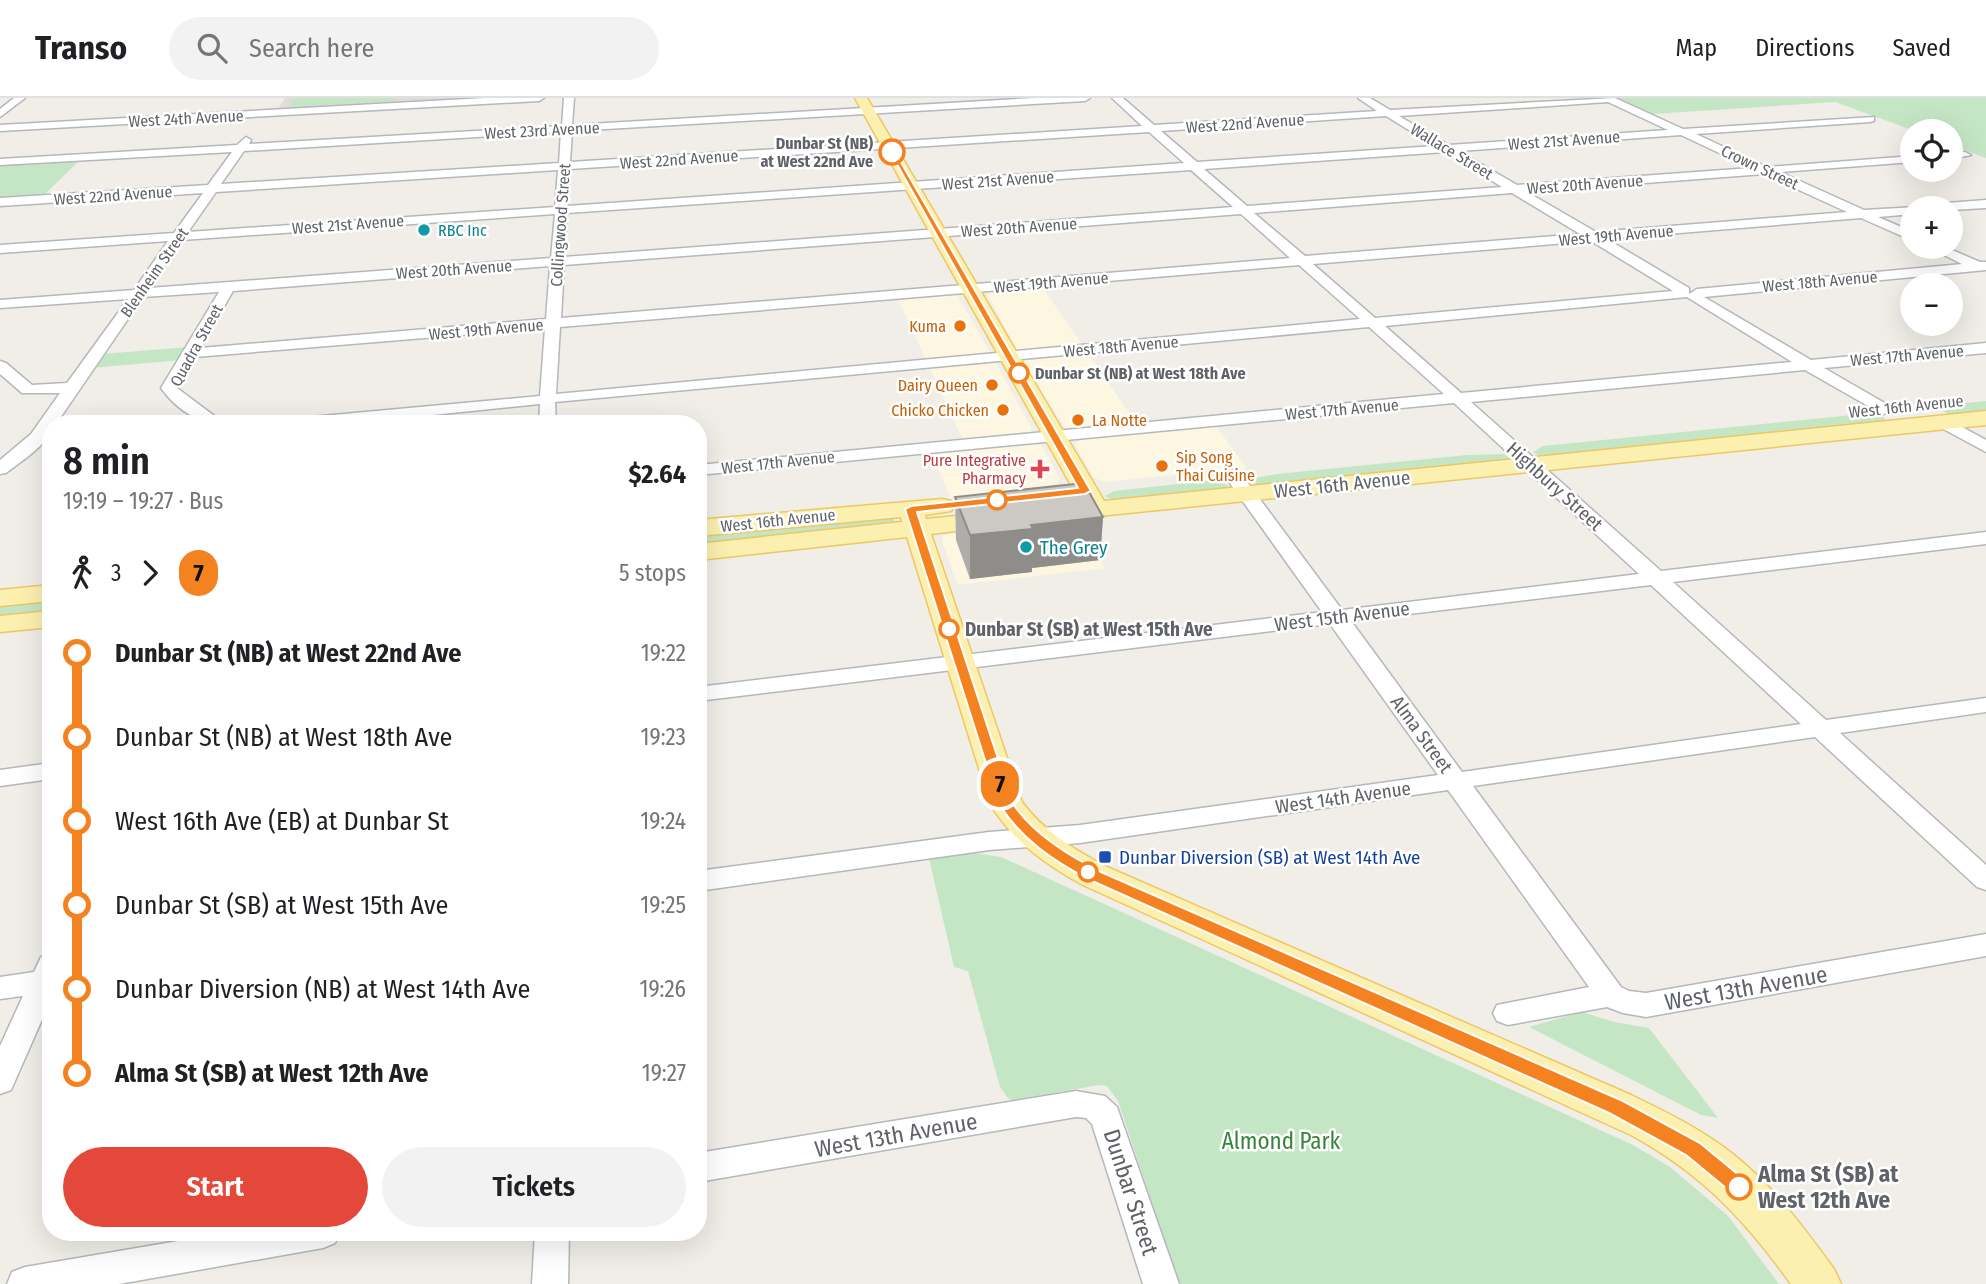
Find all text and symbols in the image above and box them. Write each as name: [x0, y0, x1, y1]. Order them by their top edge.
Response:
search box: [169, 17, 659, 80]
text: Transo: [35, 28, 127, 68]
icon: search: [193, 29, 231, 67]
text: Search here: [249, 33, 374, 64]
text: Map: [1676, 34, 1717, 62]
text: Directions: [1755, 34, 1854, 62]
text: Saved: [1892, 34, 1951, 62]
street label: West 24th Avenue: [128, 106, 244, 131]
street label: West 22nd Avenue: [1185, 110, 1305, 137]
street label: West 23rd Avenue: [484, 118, 600, 143]
street label: Wallace Street: [1407, 119, 1497, 184]
map controls: [1900, 119, 1963, 336]
button: locate: [1900, 119, 1963, 182]
street label: West 21st Avenue: [1507, 127, 1621, 154]
place label: Dunbar St (NB) at West 22nd Ave: [760, 134, 873, 171]
marker: Dunbar St (NB) at West 22nd Ave: [879, 139, 905, 165]
street label: Crown Street: [1718, 141, 1802, 194]
street label: West 22nd Avenue: [619, 146, 739, 173]
street label: Collingwood Street: [547, 162, 574, 287]
street label: West 21st Avenue: [941, 167, 1055, 194]
street label: West 20th Avenue: [1526, 171, 1644, 198]
street label: West 22nd Avenue: [53, 182, 173, 209]
button: +: [1900, 196, 1963, 259]
street label: West 21st Avenue: [291, 211, 405, 238]
street label: West 20th Avenue: [960, 214, 1078, 241]
place label: RBC Inc: [438, 221, 487, 240]
street label: West 19th Avenue: [1558, 221, 1674, 250]
marker: RBC Inc: [416, 222, 432, 238]
street label: Blenheim Street: [117, 223, 193, 321]
street label: West 20th Avenue: [395, 256, 513, 283]
street label: West 18th Avenue: [1762, 267, 1878, 296]
street label: West 19th Avenue: [993, 268, 1109, 297]
button: −: [1900, 273, 1963, 336]
street label: Quadra Street: [166, 300, 227, 390]
street label: West 19th Avenue: [428, 315, 544, 344]
place label: Kuma: [909, 317, 946, 336]
marker: Kuma: [952, 318, 968, 334]
street label: West 18th Avenue: [1063, 332, 1179, 361]
street label: West 17th Avenue: [1850, 341, 1965, 370]
marker: Dunbar St (NB) at West 18th Ave: [1009, 363, 1029, 383]
place label: Dunbar St (NB) at West 18th Ave: [1035, 364, 1246, 383]
place label: Dairy Queen: [898, 376, 978, 395]
marker: Dairy Queen: [984, 377, 1000, 393]
street label: West 16th Avenue: [1848, 391, 1964, 422]
street label: West 17th Avenue: [1285, 395, 1400, 424]
place label: Chicko Chicken: [891, 401, 989, 420]
marker: Chicko Chicken: [995, 402, 1011, 418]
place label: La Notte: [1092, 411, 1147, 430]
marker: La Notte: [1070, 412, 1086, 428]
street label: Highbury Street: [1502, 437, 1608, 536]
text: 8 min: [63, 438, 150, 484]
street label: West 17th Avenue: [720, 447, 836, 478]
place label: Sip Song Thai Cuisine: [1176, 448, 1255, 485]
place label: Pure Integrative Pharmacy: [923, 451, 1027, 488]
marker: Sip Song Thai Cuisine: [1154, 458, 1170, 474]
text: $2.64: [629, 459, 686, 490]
marker: Pure Integrative Pharmacy: [1032, 461, 1048, 477]
street label: West 16th Avenue: [1273, 466, 1411, 503]
text: 19:19 – 19:27 · Bus: [63, 487, 223, 515]
unlabelled marker: [987, 490, 1007, 510]
street label: West 16th Avenue: [720, 505, 836, 536]
place label: The Grey: [1040, 536, 1108, 559]
marker: The Grey: [1018, 539, 1034, 555]
icon: walk: [63, 554, 101, 592]
icon: forward: [131, 554, 169, 592]
text: 3: [111, 559, 121, 587]
text: 7: [193, 559, 204, 587]
text: 5 stops: [619, 559, 686, 587]
street label: West 15th Avenue: [1273, 597, 1411, 636]
place label: Dunbar St (SB) at West 15th Ave: [965, 618, 1213, 641]
marker: Dunbar St (SB) at West 15th Ave: [939, 619, 959, 639]
text: Dunbar St (NB) at West 22nd Ave: [115, 638, 462, 669]
text: 19:22: [641, 639, 686, 667]
street label: Alma Street: [1386, 691, 1458, 778]
text: Dunbar St (NB) at West 18th Ave: [115, 722, 452, 753]
text: 19:23: [641, 723, 686, 751]
line badge: 7: [977, 761, 1023, 807]
text: 7: [995, 770, 1005, 798]
street label: West 14th Avenue: [1274, 777, 1412, 818]
text: West 16th Ave (EB) at Dunbar St: [115, 806, 449, 837]
text: 19:24: [640, 807, 686, 835]
place label: Dunbar Diversion (SB) at West 14th Ave: [1119, 846, 1420, 869]
marker: Dunbar Diversion (SB) at West 14th Ave: [1097, 849, 1113, 865]
unlabelled marker: [1078, 862, 1098, 882]
text: Dunbar St (SB) at West 15th Ave: [115, 890, 448, 921]
text: 19:25: [640, 891, 686, 919]
street label: West 13th Avenue: [1663, 960, 1829, 1016]
text: Dunbar Diversion (NB) at West 14th Ave: [115, 974, 530, 1005]
text: 19:26: [639, 975, 686, 1003]
text: Alma St (SB) at West 12th Ave: [115, 1058, 428, 1089]
text: 19:27: [642, 1059, 686, 1087]
street label: West 13th Avenue: [813, 1107, 979, 1163]
street label: Dunbar Street: [1097, 1125, 1165, 1259]
park label: Almond Park: [1222, 1127, 1341, 1155]
button: Start: [63, 1147, 368, 1227]
button: Tickets: [382, 1147, 686, 1227]
place label: Alma St (SB) at West 12th Ave: [1757, 1160, 1899, 1214]
marker: Alma St (SB) at West 12th Ave: [1726, 1174, 1752, 1200]

